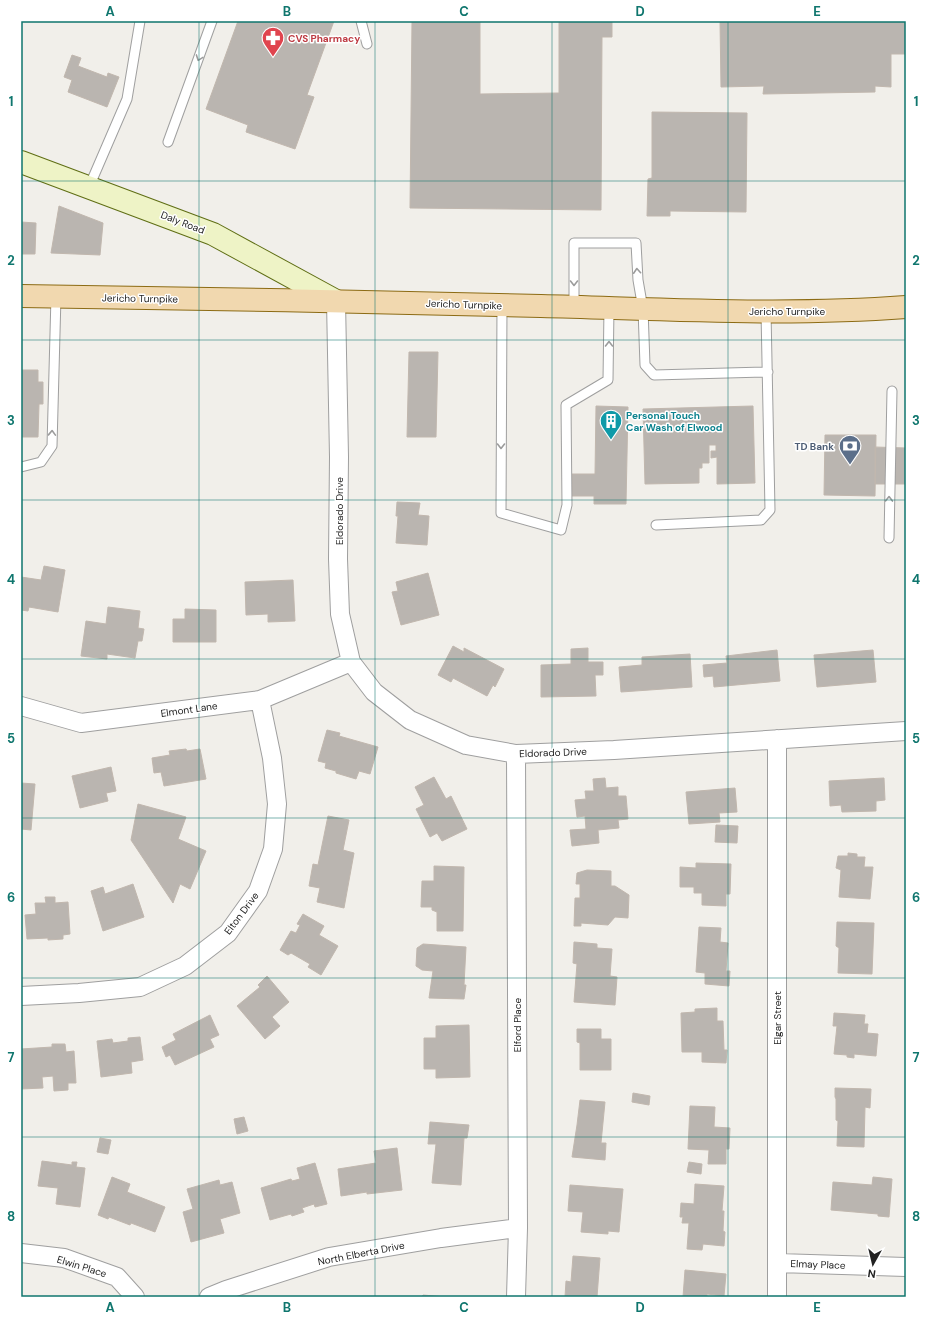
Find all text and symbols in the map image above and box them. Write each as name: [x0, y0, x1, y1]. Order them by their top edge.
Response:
text: A: [105, 3, 115, 20]
text: B: [283, 3, 291, 20]
text: C: [459, 3, 469, 20]
text: D: [635, 3, 645, 20]
text: E: [813, 3, 821, 20]
pharmacy icon: CVS Pharmacy: [260, 25, 286, 58]
place label: CVS Pharmacy: [288, 32, 360, 45]
one-way arrow: [195, 54, 203, 61]
text: 1: [9, 93, 13, 110]
text: 1: [914, 93, 918, 110]
street label: Daly Road: [159, 208, 207, 237]
text: 2: [7, 252, 15, 269]
text: 2: [912, 252, 920, 269]
one-way arrow: [633, 268, 642, 274]
one-way arrow: [570, 280, 578, 286]
street label: Jericho Turnpike: [102, 291, 178, 306]
street label: Jericho Turnpike: [426, 297, 503, 312]
street label: Jericho Turnpike: [749, 305, 825, 318]
one-way arrow: [604, 341, 613, 347]
building icon: Personal Touch Car Wash of Elwood: [598, 408, 624, 441]
place label: Personal Touch Car Wash of Elwood: [626, 409, 722, 434]
text: 3: [7, 412, 15, 429]
text: 3: [912, 412, 920, 429]
one-way arrow: [48, 430, 56, 436]
bank icon: TD Bank: [837, 433, 863, 466]
place label: TD Bank: [794, 440, 834, 453]
one-way arrow: [497, 443, 505, 449]
street label: Eldorado Drive: [333, 477, 346, 545]
one-way arrow: [885, 496, 894, 502]
text: 4: [7, 571, 15, 588]
text: 4: [912, 571, 920, 588]
street label: Elmont Lane: [160, 699, 219, 720]
text: 5: [7, 730, 15, 747]
text: 5: [912, 730, 920, 747]
street label: Eldorado Drive: [519, 745, 587, 760]
text: 6: [7, 889, 15, 906]
street label: Elton Drive: [221, 889, 262, 937]
text: 6: [912, 889, 920, 906]
street label: Elgar Street: [771, 991, 784, 1045]
street label: Elford Place: [511, 998, 524, 1052]
text: 7: [8, 1049, 15, 1066]
text: 7: [913, 1049, 920, 1066]
text: 8: [7, 1208, 15, 1225]
text: 8: [912, 1208, 920, 1225]
street label: North Elberta Drive: [317, 1239, 406, 1268]
north arrow: [853, 1244, 893, 1284]
street label: Elwin Place: [55, 1253, 109, 1280]
street label: Elmay Place: [790, 1257, 846, 1272]
text: N: [867, 1266, 877, 1281]
text: A: [105, 1299, 115, 1316]
text: B: [283, 1299, 291, 1316]
text: C: [459, 1299, 469, 1316]
text: D: [635, 1299, 645, 1316]
text: E: [813, 1299, 821, 1316]

